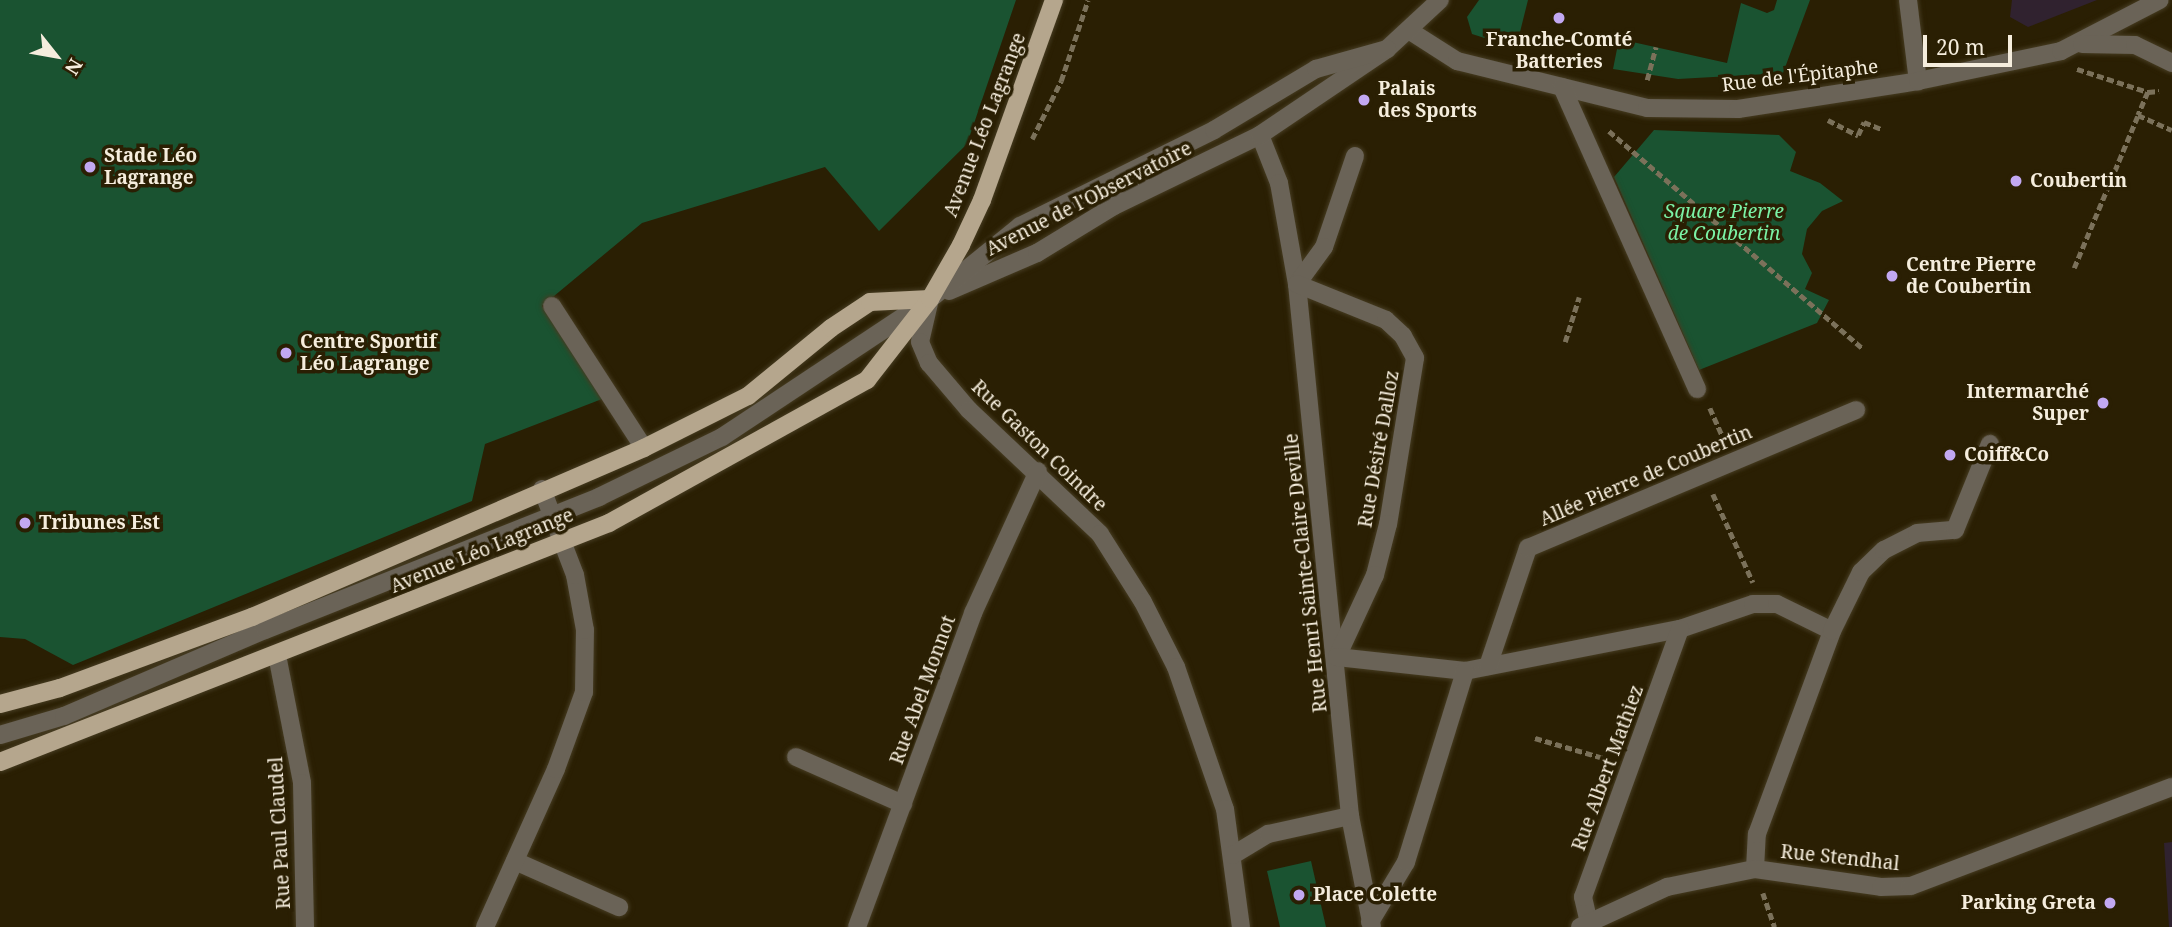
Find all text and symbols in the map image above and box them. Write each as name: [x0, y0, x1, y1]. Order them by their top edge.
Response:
marker: Franche-Comté Batteries: [1551, 10, 1567, 26]
north arrow: [21, 21, 91, 91]
scale bar: [1927, 21, 2016, 65]
place label: Franche-Comté Batteries: [1486, 29, 1632, 73]
street label: Avenue Léo Lagrange: [939, 30, 1031, 220]
text: 20 m: [1936, 33, 1985, 61]
text: N: [59, 54, 89, 80]
street label: Rue de l'Épitaphe: [1721, 55, 1879, 97]
place label: Palais des Sports: [1378, 78, 1477, 122]
marker: Palais des Sports: [1356, 92, 1372, 108]
street label: Avenue de l'Observatoire: [982, 137, 1196, 261]
place label: Stade Léo Lagrange: [104, 145, 197, 189]
marker: Stade Léo Lagrange: [82, 159, 98, 175]
place label: Coubertin: [2030, 170, 2127, 192]
marker: Coubertin: [2008, 173, 2024, 189]
park label: Square Pierre de Coubertin: [1664, 201, 1784, 245]
place label: Centre Pierre de Coubertin: [1906, 254, 2036, 298]
marker: Centre Pierre de Coubertin: [1884, 268, 1900, 284]
place label: Centre Sportif Léo Lagrange: [300, 331, 437, 375]
marker: Centre Sportif Léo Lagrange: [278, 345, 294, 361]
street label: Rue Désiré Dalloz: [1354, 369, 1404, 529]
street label: Rue Gaston Coindre: [967, 376, 1111, 516]
place label: Intermarché Super: [1967, 381, 2089, 425]
marker: Intermarché Super: [2095, 395, 2111, 411]
street label: Allée Pierre de Coubertin: [1536, 421, 1756, 531]
street label: Rue Henri Sainte-Claire Deville: [1280, 432, 1332, 714]
place label: Coiff&Co: [1964, 444, 2049, 466]
marker: Coiff&Co: [1942, 447, 1958, 463]
street label: Avenue Léo Lagrange: [387, 504, 577, 598]
place label: Tribunes Est: [39, 512, 160, 534]
marker: Tribunes Est: [17, 515, 33, 531]
street label: Rue Abel Monnot: [886, 613, 960, 767]
street label: Rue Albert Mathiez: [1567, 682, 1649, 854]
street label: Rue Paul Claudel: [265, 756, 295, 910]
street label: Rue Stendhal: [1779, 840, 1901, 876]
place label: Place Colette: [1313, 884, 1437, 906]
marker: Place Colette: [1291, 887, 1307, 903]
place label: Parking Greta: [1961, 892, 2096, 914]
marker: Parking Greta: [2102, 895, 2118, 911]

